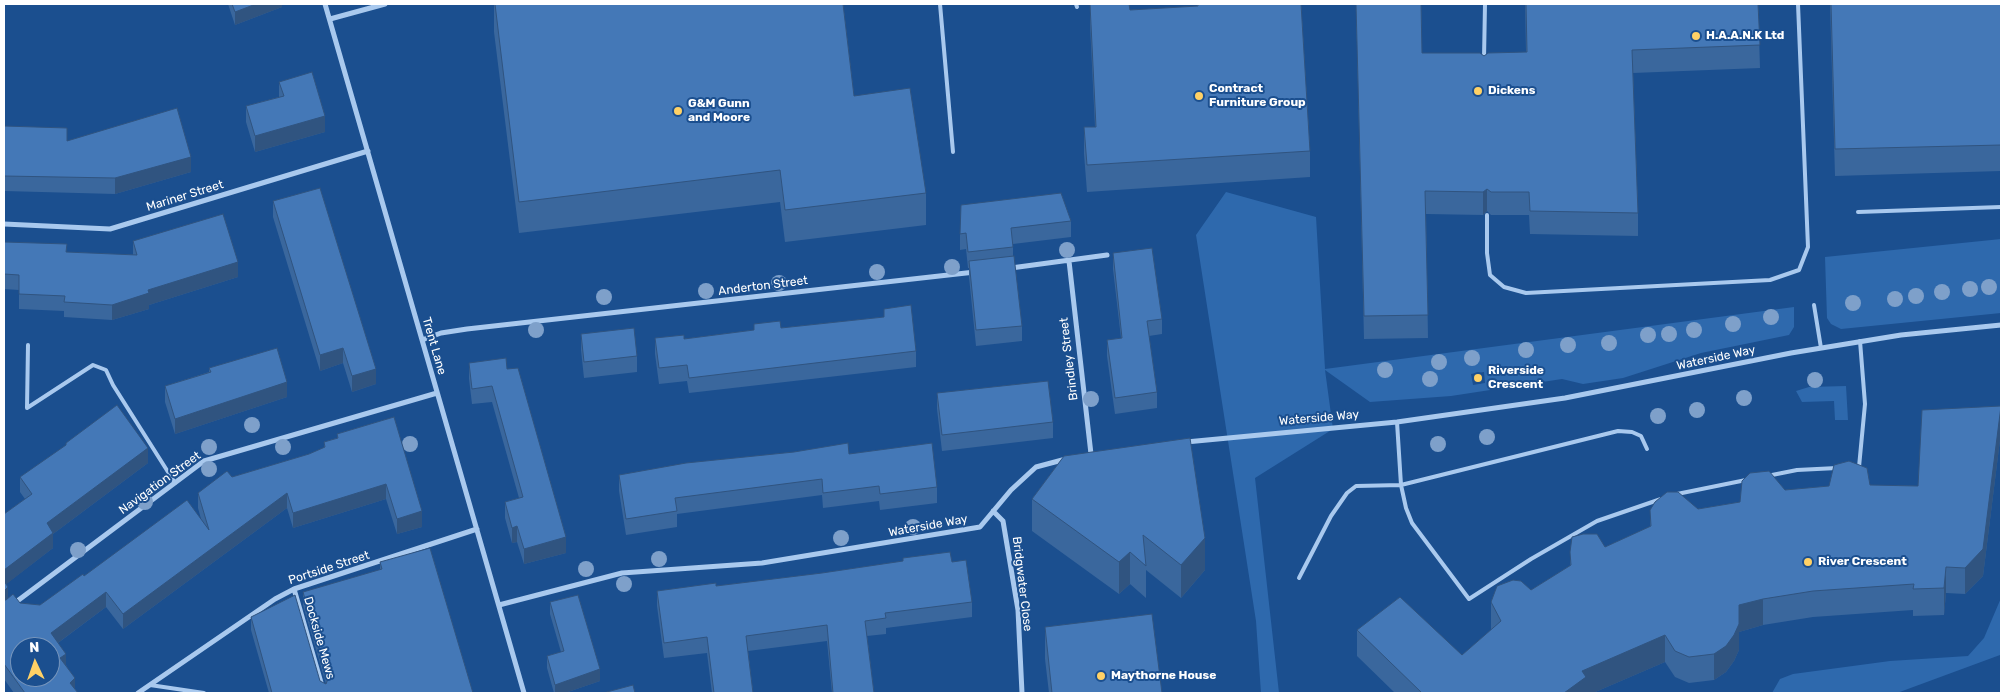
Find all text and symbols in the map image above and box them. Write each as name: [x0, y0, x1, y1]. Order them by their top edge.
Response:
place label: H.A.A.N.K Ltd: [1706, 29, 1784, 43]
marker: H.A.A.N.K Ltd: [1690, 30, 1702, 42]
place label: Contract Furniture Group: [1209, 82, 1306, 110]
place label: Dickens: [1488, 84, 1535, 98]
marker: Dickens: [1472, 85, 1484, 97]
marker: Contract Furniture Group: [1193, 90, 1205, 102]
place label: G&M Gunn and Moore: [688, 97, 750, 125]
marker: G&M Gunn and Moore: [672, 105, 684, 117]
street label: Mariner Street: [145, 177, 225, 215]
street label: Anderton Street: [717, 273, 809, 299]
street label: Trent Lane: [419, 316, 449, 376]
street label: Brindley Street: [1057, 317, 1081, 401]
street label: Waterside Way: [1675, 343, 1757, 373]
place label: Riverside Crescent: [1488, 364, 1544, 392]
marker: Riverside Crescent: [1472, 372, 1484, 384]
street label: Waterside Way: [1278, 407, 1360, 429]
street label: Navigation Street: [116, 449, 204, 517]
street label: Waterside Way: [887, 512, 969, 540]
street label: Bridgwater Close: [1009, 536, 1035, 632]
street label: Portside Street: [287, 548, 371, 588]
place label: River Crescent: [1818, 555, 1907, 569]
marker: River Crescent: [1802, 556, 1814, 568]
street label: Dockside Mews: [300, 595, 338, 681]
north arrow: [10, 637, 60, 687]
text: N: [29, 639, 40, 656]
place label: Maythorne House: [1111, 669, 1216, 683]
marker: Maythorne House: [1095, 670, 1107, 682]

